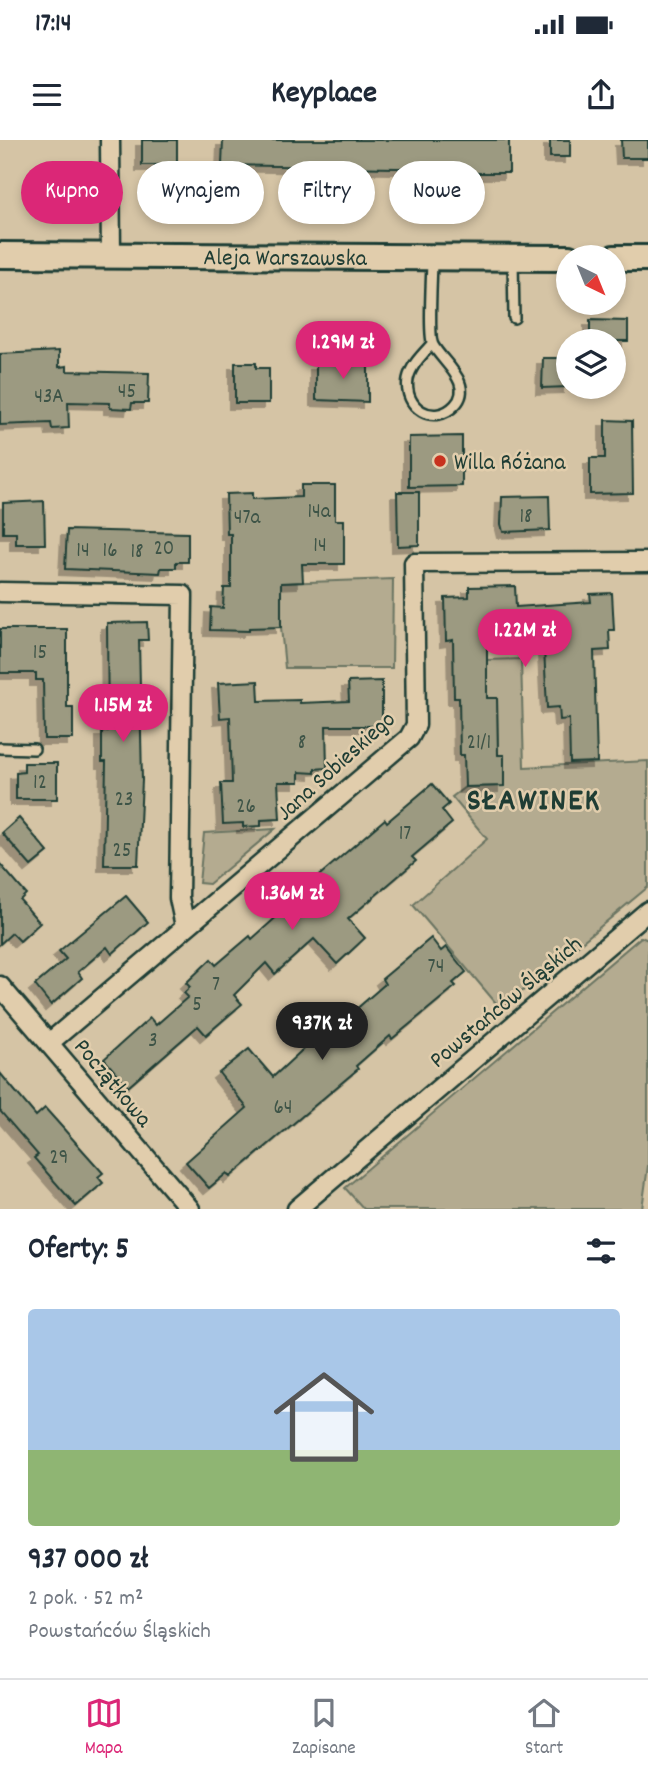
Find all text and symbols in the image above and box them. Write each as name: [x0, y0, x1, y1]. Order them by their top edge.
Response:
text: 17:14: [35, 6, 71, 43]
text: Keyplace: [271, 72, 377, 118]
icon: menu: [28, 76, 66, 114]
icon: share: [582, 76, 620, 114]
chip: Kupno: [21, 161, 123, 224]
chip: Wynajem: [137, 161, 264, 224]
chip: Filtry: [278, 161, 375, 224]
chip: Nowe: [389, 161, 485, 224]
street label: Aleja Warszawska: [203, 242, 368, 277]
north arrow: [556, 245, 626, 315]
map controls: [556, 245, 626, 399]
pin: 1.29M zł: [271, 322, 415, 381]
text: 1.29M zł: [312, 327, 374, 360]
button: layers: [556, 329, 626, 399]
house number: 45: [118, 378, 136, 408]
house number: 43A: [34, 383, 64, 413]
place label: Willa Różana: [454, 447, 566, 481]
marker: Willa Różana: [432, 453, 448, 469]
house number: 14a: [307, 498, 332, 528]
house number: 18: [519, 503, 533, 533]
house number: 47a: [234, 504, 261, 534]
house number: 14: [313, 532, 327, 562]
house number: 20: [154, 535, 174, 565]
house number: 14: [76, 537, 90, 567]
house number: 16: [103, 537, 117, 567]
house number: 18: [130, 538, 144, 568]
pin: 1.22M zł: [453, 610, 597, 669]
text: 1.22M zł: [494, 615, 556, 648]
house number: 15: [33, 639, 47, 669]
pin: 1.15M zł: [51, 684, 195, 744]
text: 1.15M zł: [94, 690, 152, 723]
street label: Jana Sobieskiego: [270, 704, 404, 830]
house number: 8: [298, 729, 306, 759]
house number: 21/1: [467, 729, 491, 759]
house number: 12: [33, 769, 47, 799]
district label: SŁAWINEK: [467, 780, 601, 826]
house number: 23: [115, 786, 133, 816]
house number: 26: [236, 793, 256, 823]
house number: 17: [399, 820, 411, 850]
house number: 25: [113, 837, 131, 867]
pin: 1.36M zł: [220, 872, 364, 932]
text: 1.36M zł: [260, 878, 324, 911]
street label: Powstańców Śląskich: [423, 929, 591, 1078]
house number: 74: [428, 953, 444, 983]
house number: 7: [212, 971, 220, 1001]
house number: 5: [192, 991, 202, 1021]
pin: 937K zł: [257, 1002, 387, 1062]
text: 937K zł: [292, 1008, 352, 1041]
house number: 3: [148, 1027, 158, 1057]
street label: Początkowa: [64, 1032, 160, 1136]
house number: 64: [273, 1094, 293, 1124]
house number: 29: [50, 1144, 68, 1174]
text: Oferty: 5: [28, 1230, 129, 1273]
icon: filters: [582, 1232, 620, 1270]
icon: home: [261, 1354, 387, 1480]
text: 937 000 zł: [28, 1540, 148, 1583]
text: 2 pok. · 52 m²: [28, 1583, 143, 1616]
text: Powstańców Śląskich: [28, 1616, 211, 1649]
tab: Mapa: [85, 1694, 123, 1763]
tab: Zapisane: [292, 1694, 356, 1763]
tab: Start: [525, 1694, 563, 1763]

